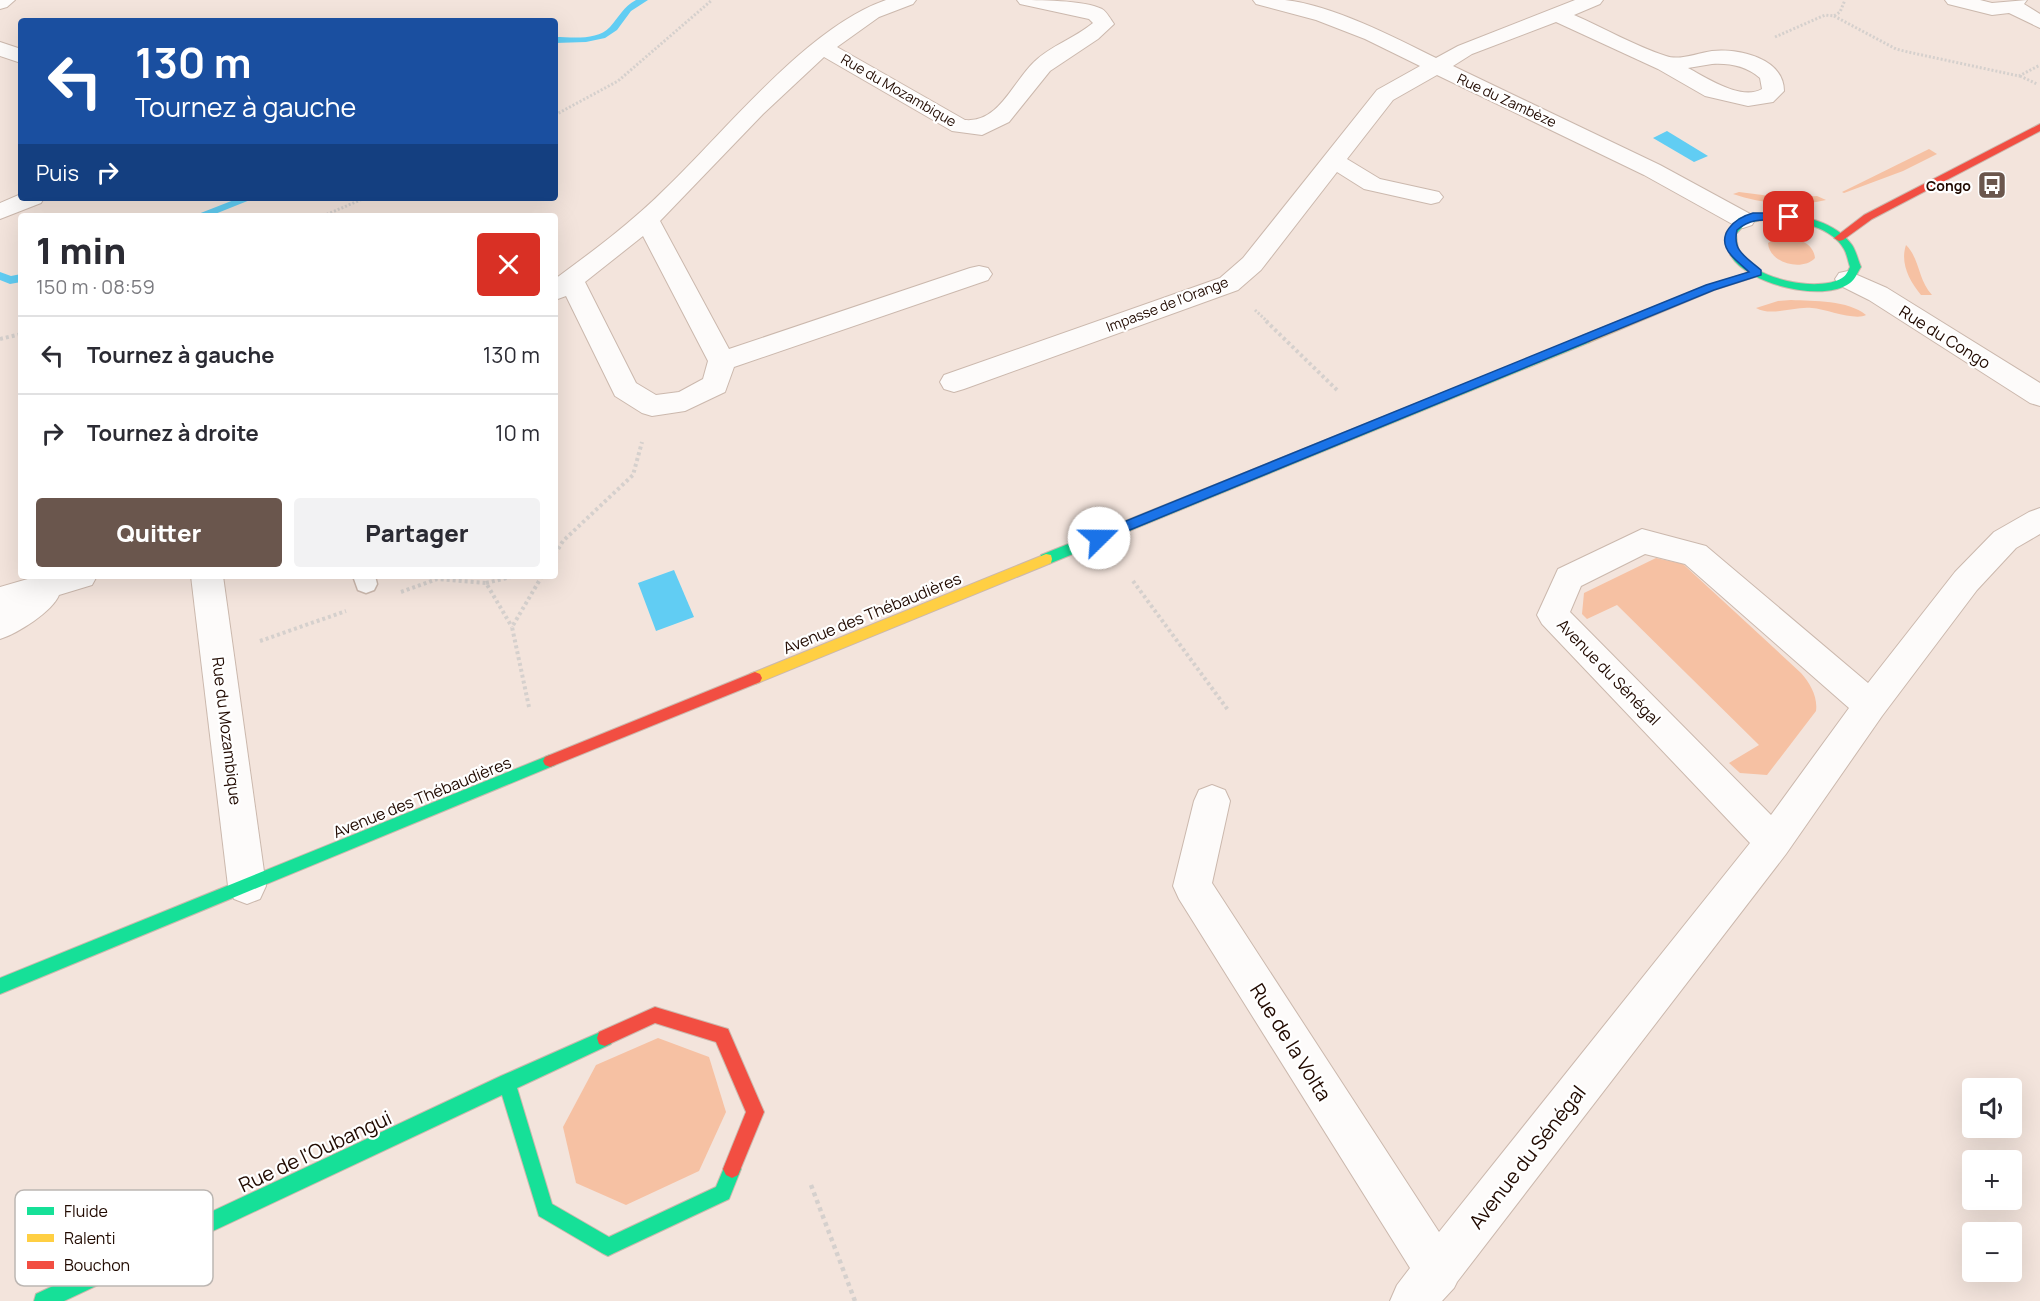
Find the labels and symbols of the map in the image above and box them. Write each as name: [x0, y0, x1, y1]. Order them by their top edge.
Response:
street label: Rue du Mozambique: [838, 49, 960, 131]
street label: Rue du Zambèze: [1454, 69, 1560, 131]
bus stop icon: Congo: [1976, 169, 2008, 201]
place label: Congo: [1926, 176, 1971, 195]
pin: [1763, 191, 1814, 242]
street label: Impasse de l'Orange: [1103, 272, 1231, 336]
street label: Rue du Congo: [1895, 300, 1995, 374]
position arrow: [1067, 506, 1131, 570]
street label: Avenue des Thébaudières: [780, 567, 964, 659]
street label: Avenue du Sénégal: [1552, 614, 1666, 730]
street label: Rue du Mozambique: [207, 656, 247, 806]
street label: Avenue des Thébaudières: [330, 751, 514, 843]
street label: Rue de la Volta: [1244, 978, 1338, 1106]
street label: Avenue du Sénégal: [1462, 1080, 1592, 1234]
street label: Rue de l'Oubangui: [234, 1104, 396, 1198]
legend: [15, 1190, 213, 1286]
text: Fluide: [64, 1200, 108, 1222]
text: Ralenti: [64, 1227, 115, 1249]
text: Bouchon: [64, 1254, 130, 1276]

